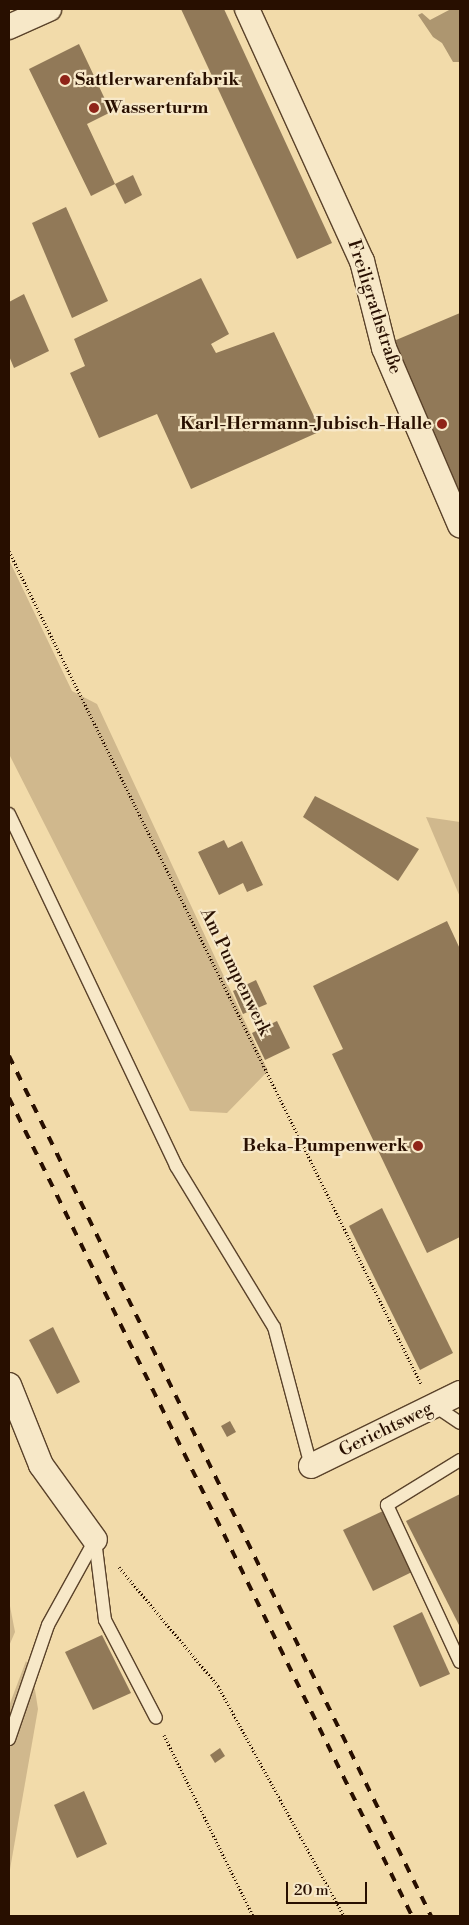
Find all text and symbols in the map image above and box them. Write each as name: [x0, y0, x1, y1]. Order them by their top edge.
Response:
place label: Sattlerwarenfabrik: [75, 69, 239, 91]
marker: Sattlerwarenfabrik: [59, 74, 71, 86]
place label: Wasserturm: [104, 97, 208, 119]
marker: Wasserturm: [88, 102, 100, 114]
street label: Freiligrathstraße: [342, 237, 406, 377]
place label: Karl-Hermann-Jubisch-Halle: [180, 413, 432, 435]
marker: Karl-Hermann-Jubisch-Halle: [436, 418, 448, 430]
street label: Am Pumpenwerk: [195, 905, 275, 1039]
place label: Beka-Pumpenwerk: [243, 1135, 408, 1157]
marker: Beka-Pumpenwerk: [412, 1140, 424, 1152]
street label: Gerichtsweg: [336, 1398, 436, 1462]
scale bar: [289, 1872, 370, 1904]
text: 20 m: [294, 1881, 329, 1900]

